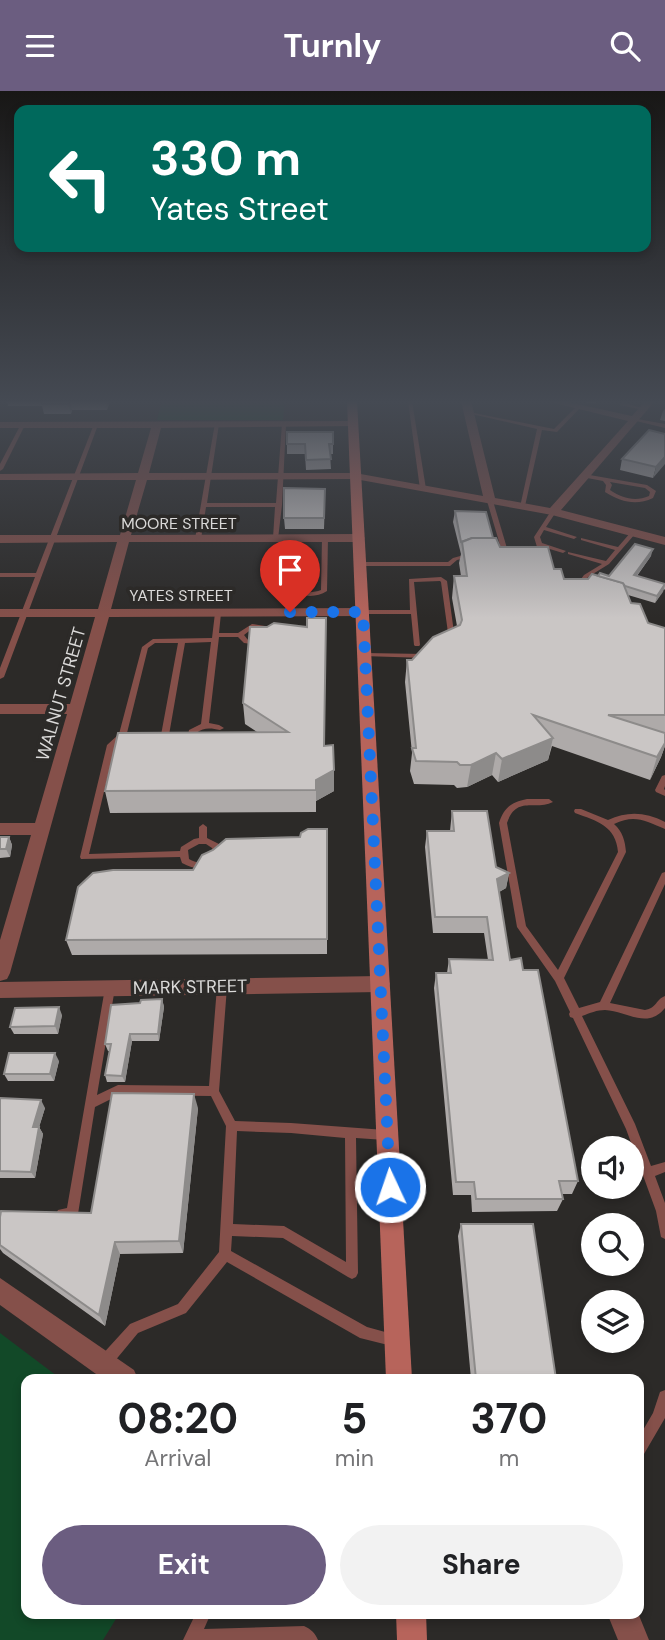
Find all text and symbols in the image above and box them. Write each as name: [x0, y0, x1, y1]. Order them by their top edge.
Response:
text: Turnly: [284, 25, 381, 67]
icon: menu: [21, 27, 59, 65]
icon: search: [606, 27, 644, 65]
text: 330 m: [150, 126, 301, 190]
icon: left: [35, 133, 126, 224]
text: Yates Street: [150, 188, 329, 230]
street label: MOORE STREET: [121, 513, 237, 534]
pin: [260, 540, 320, 612]
icon: arrive: [271, 551, 309, 589]
street label: YATES STREET: [129, 585, 233, 606]
street label: WALNUT STREET: [30, 624, 92, 764]
street label: MARK STREET: [133, 974, 247, 1000]
map controls: [581, 1136, 644, 1353]
button: sound: [581, 1136, 644, 1199]
position arrow: [353, 1150, 427, 1224]
button: search: [581, 1213, 644, 1276]
button: layers: [581, 1290, 644, 1353]
text: 08:20: [118, 1391, 238, 1446]
text: 5: [341, 1391, 367, 1446]
text: 370: [470, 1391, 547, 1446]
text: Arrival: [144, 1443, 211, 1473]
text: min: [335, 1443, 374, 1473]
text: m: [499, 1443, 519, 1473]
button: Exit: [42, 1525, 326, 1605]
button: Share: [340, 1525, 623, 1605]

